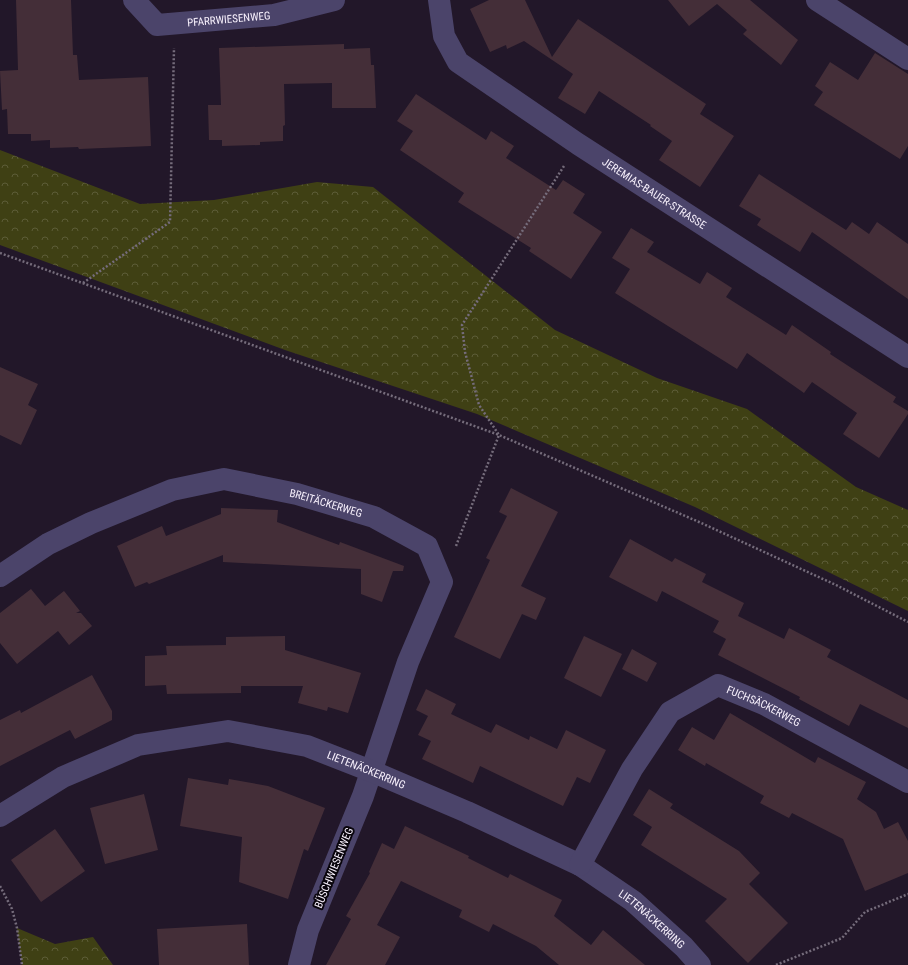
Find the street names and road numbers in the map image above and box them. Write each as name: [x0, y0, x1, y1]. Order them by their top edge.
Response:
street label: PFARRWIESENWEG: [187, 9, 271, 29]
street label: JEREMIAS-BAUER-STRASSE: [600, 155, 709, 232]
street label: BREITÄCKERWEG: [288, 486, 364, 520]
street label: FUCHSÄCKERWEG: [725, 683, 803, 729]
street label: LIETENÄCKERRING: [325, 748, 407, 791]
street label: BÜSCHWIESENWEG: [312, 826, 356, 910]
street label: LIETENÄCKERRING: [616, 887, 688, 951]

